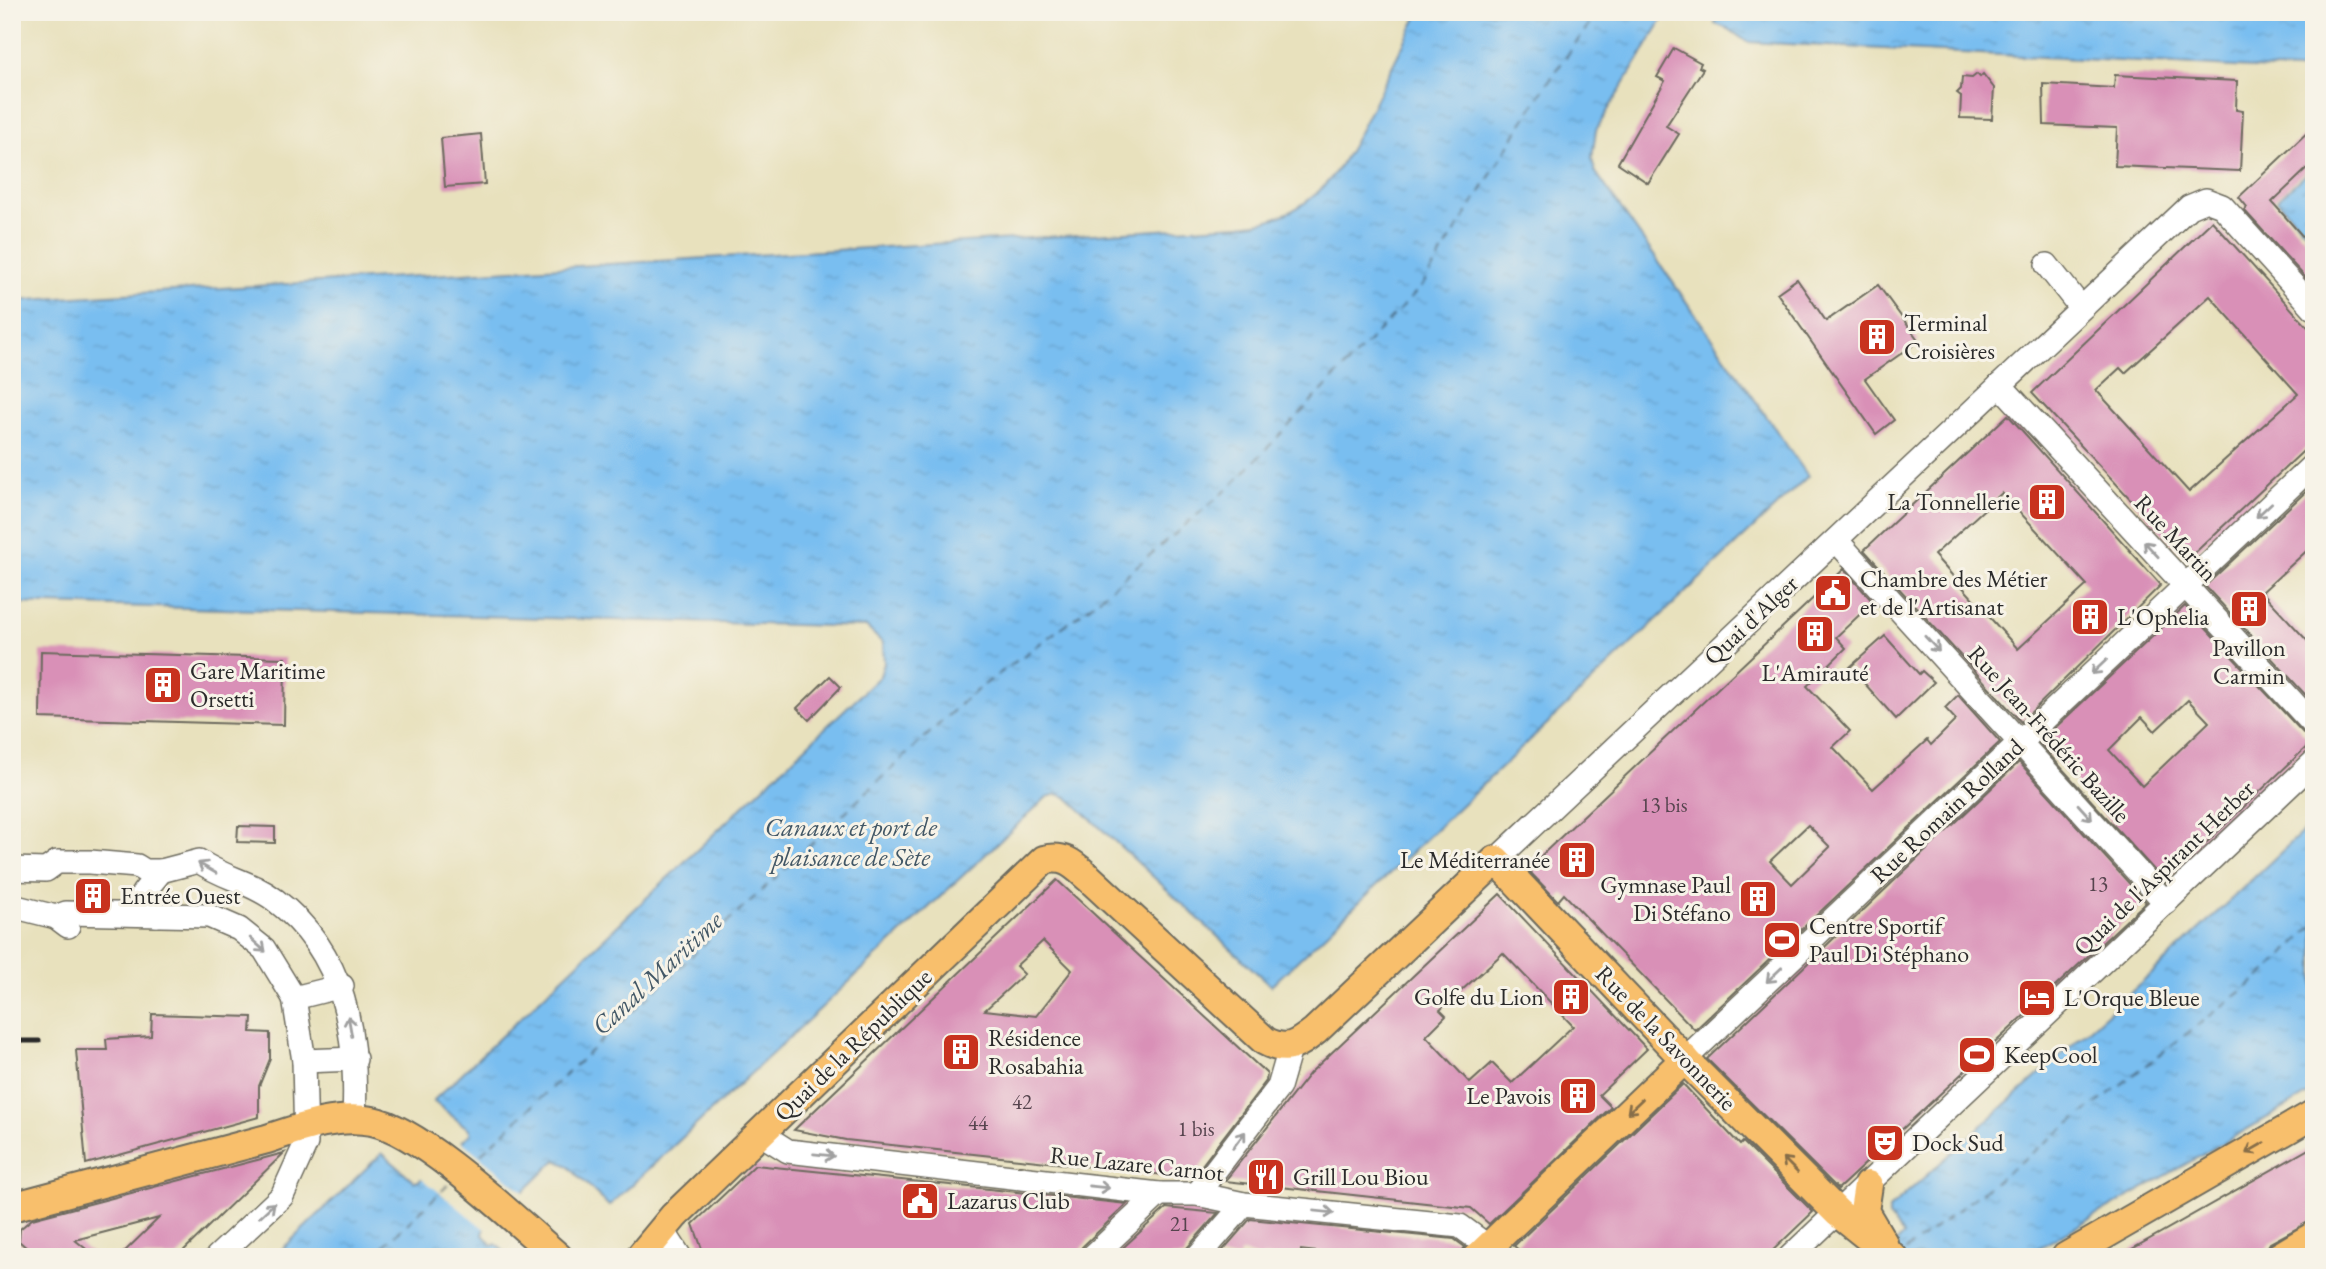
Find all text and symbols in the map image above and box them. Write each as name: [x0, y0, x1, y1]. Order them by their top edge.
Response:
place label: Terminal Croisières: [1904, 307, 1995, 366]
building icon: Terminal Croisières: [1856, 316, 1898, 358]
building icon: La Tonnellerie: [2026, 481, 2068, 523]
place label: La Tonnellerie: [1887, 486, 2020, 517]
street label: Rue Martin: [2128, 487, 2225, 588]
one-way arrow: [2256, 502, 2273, 519]
one-way arrow: [2143, 540, 2159, 558]
place label: Chambre des Métier et de l'Artisanat: [1860, 563, 2048, 622]
street label: Quai d'Alger: [1697, 568, 1805, 671]
public building icon: Chambre des Métier et de l'Artisanat: [1812, 572, 1854, 614]
building icon: Pavillon Carmin: [2228, 588, 2270, 630]
building icon: L'Ophelia: [2069, 596, 2111, 638]
place label: L'Ophelia: [2117, 601, 2210, 632]
building icon: L'Amirauté: [1794, 613, 1836, 655]
place label: Pavillon Carmin: [2212, 632, 2286, 691]
one-way arrow: [1924, 635, 1940, 653]
street label: Rue Jean-Frédéric Bazille: [1961, 638, 2137, 829]
place label: Gare Maritime Orsetti: [190, 655, 325, 714]
place label: L'Amirauté: [1761, 657, 1869, 688]
one-way arrow: [2091, 658, 2108, 675]
building icon: Gare Maritime Orsetti: [142, 664, 184, 706]
street label: Rue Romain Rolland: [1863, 731, 2031, 890]
street label: Quai de l'Aspirant Herber: [2067, 773, 2261, 962]
house number: 13 bis: [1640, 791, 1688, 818]
one-way arrow: [2077, 803, 2093, 821]
water label: Canaux et port de plaisance de Sète: [765, 810, 938, 874]
building icon: Le Méditerranée: [1556, 839, 1598, 881]
place label: Le Méditerranée: [1400, 844, 1550, 875]
one-way arrow: [198, 860, 218, 874]
place label: Gymnase Paul Di Stéfano: [1600, 869, 1731, 928]
house number: 13: [2088, 870, 2108, 897]
building icon: Entrée Ouest: [72, 875, 114, 917]
building icon: Gymnase Paul Di Stéfano: [1737, 878, 1779, 920]
place label: Entrée Ouest: [120, 880, 241, 911]
water label: Canal Maritime: [584, 903, 730, 1042]
place label: Centre Sportif Paul Di Stéphano: [1809, 910, 1969, 969]
sports icon: Centre Sportif Paul Di Stéphano: [1761, 919, 1803, 961]
one-way arrow: [249, 937, 267, 953]
street label: Rue de la Savonnerie: [1589, 958, 1744, 1117]
street label: Quai de la République: [767, 961, 938, 1128]
one-way arrow: [1765, 966, 1782, 983]
building icon: Golfe du Lion: [1550, 976, 1592, 1018]
hotel icon: L'Orque Bleue: [2016, 977, 2058, 1019]
place label: Golfe du Lion: [1414, 981, 1544, 1012]
place label: L'Orque Bleue: [2064, 982, 2200, 1013]
one-way arrow: [343, 1016, 356, 1038]
place label: Résidence Rosabahia: [988, 1022, 1084, 1081]
building icon: Résidence Rosabahia: [940, 1031, 982, 1073]
sports icon: KeepCool: [1956, 1034, 1998, 1076]
place label: KeepCool: [2004, 1039, 2098, 1070]
building icon: Le Pavois: [1557, 1075, 1599, 1117]
place label: Le Pavois: [1466, 1080, 1551, 1111]
house number: 42: [1012, 1088, 1032, 1115]
one-way arrow: [1627, 1098, 1644, 1115]
house number: 44: [968, 1109, 989, 1136]
house number: 1 bis: [1177, 1115, 1215, 1142]
theatre icon: Dock Sud: [1864, 1122, 1906, 1164]
place label: Dock Sud: [1912, 1127, 2005, 1158]
one-way arrow: [1231, 1131, 1246, 1150]
street label: Rue Lazare Carnot: [1049, 1139, 1226, 1188]
one-way arrow: [2245, 1141, 2265, 1155]
one-way arrow: [812, 1149, 835, 1162]
restaurant icon: Grill Lou Biou: [1245, 1156, 1287, 1198]
one-way arrow: [1782, 1156, 1799, 1173]
place label: Grill Lou Biou: [1293, 1161, 1429, 1192]
public building icon: Lazarus Club: [899, 1180, 941, 1222]
one-way arrow: [1087, 1180, 1109, 1193]
place label: Lazarus Club: [947, 1185, 1070, 1216]
one-way arrow: [258, 1202, 275, 1219]
one-way arrow: [1312, 1206, 1335, 1219]
house number: 21: [1170, 1210, 1190, 1237]

